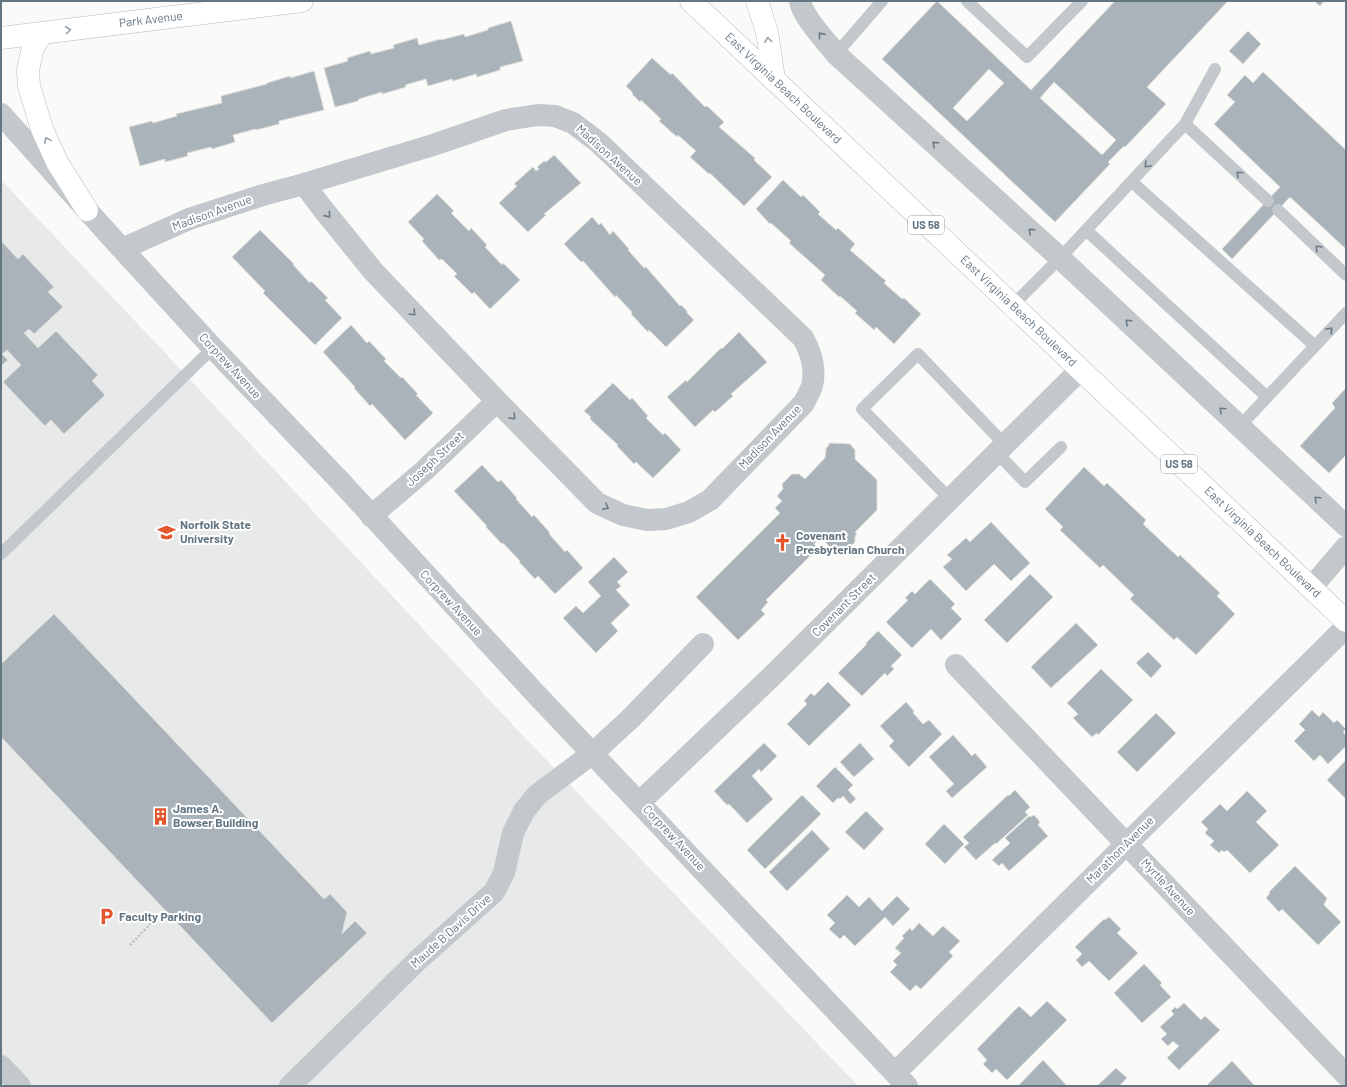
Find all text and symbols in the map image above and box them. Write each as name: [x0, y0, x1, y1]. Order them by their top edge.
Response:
street label: Park Avenue: [118, 8, 183, 29]
one-way arrow: [65, 26, 71, 35]
street label: East Virginia Beach Boulevard: [723, 29, 845, 146]
one-way arrow: [819, 32, 826, 39]
one-way arrow: [764, 37, 773, 43]
street label: Madison Avenue: [574, 121, 645, 187]
one-way arrow: [44, 137, 52, 145]
one-way arrow: [932, 141, 940, 149]
one-way arrow: [1144, 160, 1152, 168]
one-way arrow: [1236, 172, 1244, 179]
street label: Madison Avenue: [170, 191, 253, 233]
one-way arrow: [323, 211, 330, 218]
road number: US 58: [908, 216, 944, 234]
one-way arrow: [1028, 229, 1036, 236]
one-way arrow: [1315, 245, 1323, 253]
street label: East Virginia Beach Boulevard: [958, 252, 1080, 369]
one-way arrow: [409, 308, 416, 316]
one-way arrow: [1125, 319, 1132, 326]
one-way arrow: [1326, 327, 1333, 334]
street label: Corprew Avenue: [197, 330, 265, 401]
street label: Madison Avenue: [735, 401, 803, 471]
one-way arrow: [1220, 408, 1227, 415]
one-way arrow: [508, 412, 516, 420]
street label: Joseph Street: [403, 428, 466, 489]
road number: US 58: [1161, 455, 1197, 473]
street label: East Virginia Beach Boulevard: [1202, 483, 1324, 600]
one-way arrow: [1315, 497, 1322, 504]
one-way arrow: [602, 502, 609, 510]
place label: Norfolk State University: [180, 517, 251, 545]
school or university icon: Norfolk State University: [157, 522, 177, 542]
place label: Covenant Presbyterian Church: [796, 528, 905, 556]
church icon: Covenant Presbyterian Church: [773, 533, 793, 553]
street label: Corprew Avenue: [418, 567, 486, 638]
street label: Covenant Street: [809, 570, 878, 639]
place label: James A. Bowser Building: [173, 801, 259, 829]
street label: Corprew Avenue: [641, 802, 709, 873]
building icon: James A. Bowser Building: [150, 806, 170, 826]
street label: Marathon Avenue: [1083, 813, 1156, 886]
street label: Myrtle Avenue: [1139, 855, 1199, 918]
street label: Maude B Davis Drive: [407, 890, 493, 970]
parking icon: Faculty Parking: [96, 907, 116, 927]
place label: Faculty Parking: [119, 909, 201, 923]

